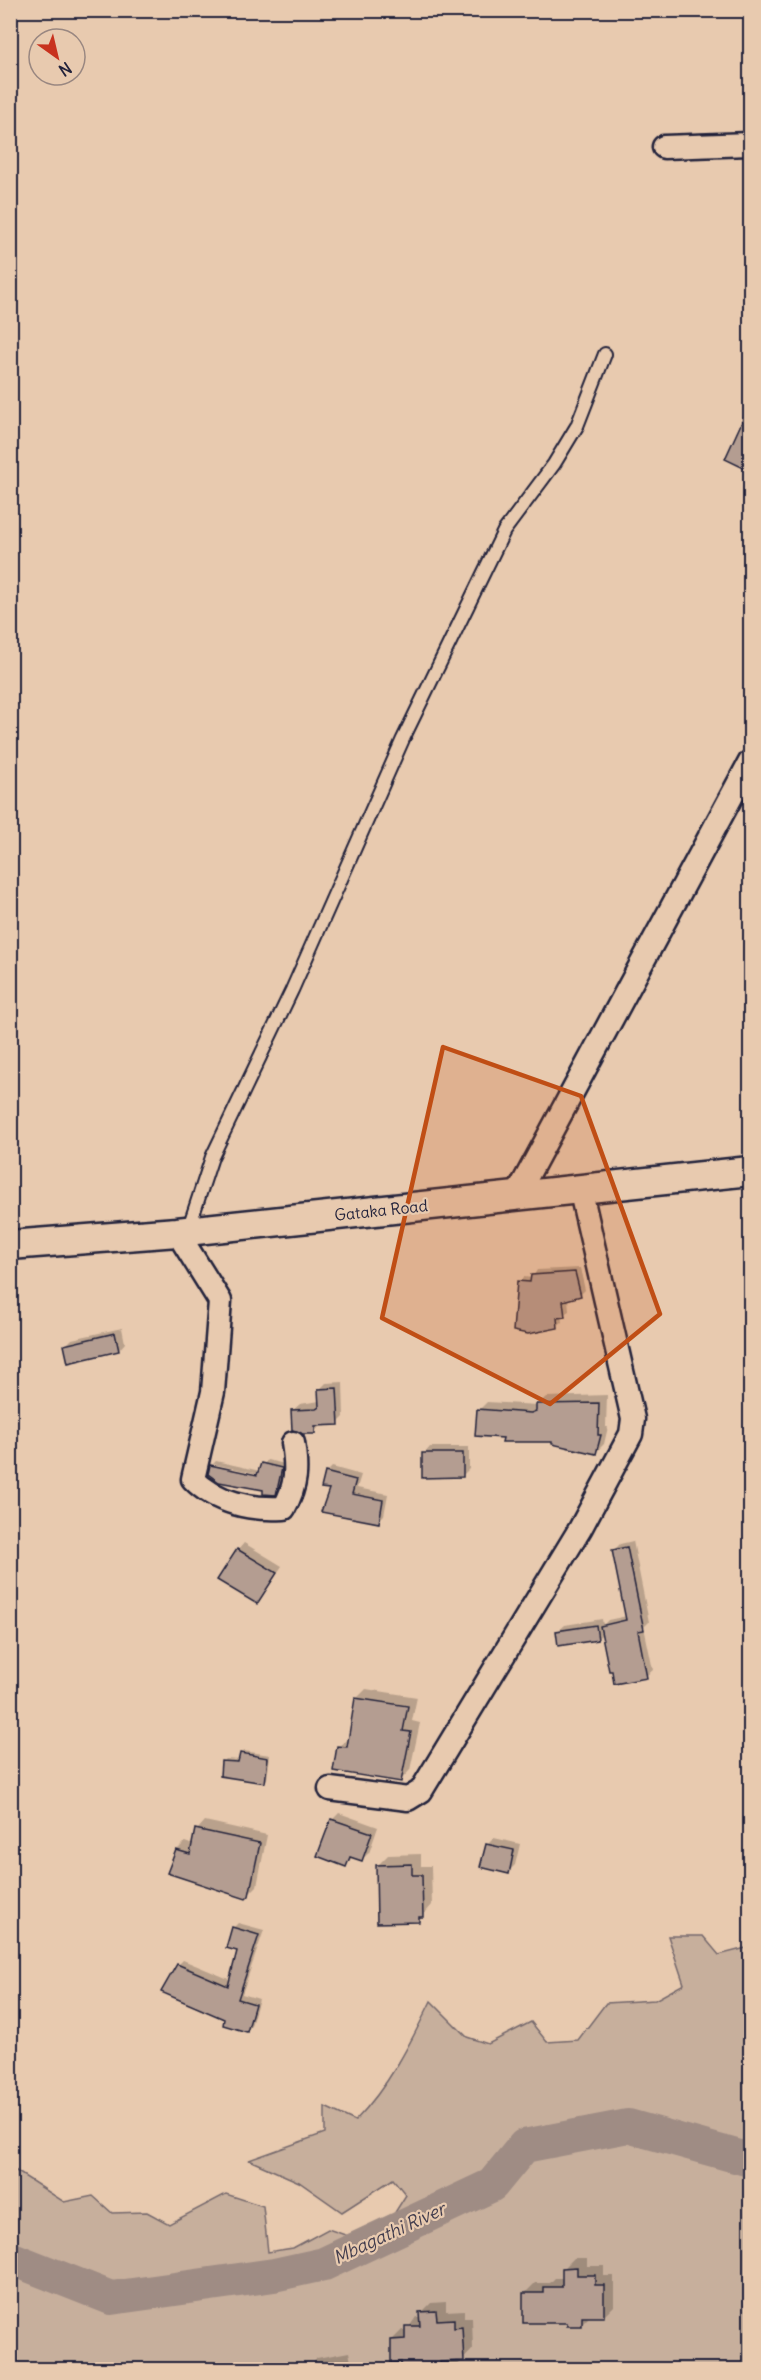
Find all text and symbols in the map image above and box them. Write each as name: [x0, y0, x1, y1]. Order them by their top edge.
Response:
north arrow: [27, 27, 87, 87]
text: N: [55, 58, 76, 81]
street label: Gataka Road: [333, 1195, 429, 1225]
water label: Mbagathi River: [329, 2196, 451, 2269]

